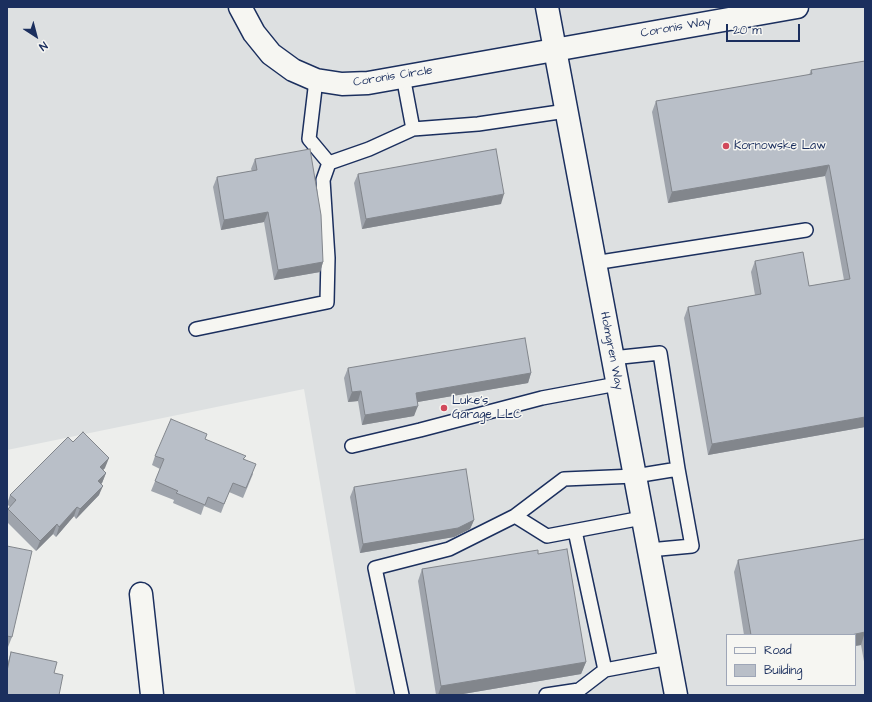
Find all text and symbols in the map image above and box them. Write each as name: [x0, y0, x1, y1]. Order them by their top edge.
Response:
street label: Coronis Way: [640, 15, 712, 41]
north arrow: [16, 16, 56, 56]
scale bar: [728, 16, 802, 42]
text: 20 m: [733, 22, 762, 39]
text: N: [36, 38, 51, 54]
street label: Coronis Circle: [352, 64, 434, 90]
place label: Kornowske Law: [734, 139, 826, 153]
marker: Kornowske Law: [721, 141, 731, 151]
street label: Holmgren Way: [596, 311, 626, 391]
place label: Luke's Garage LLC: [452, 394, 522, 422]
marker: Luke's Garage LLC: [439, 403, 449, 413]
legend: [726, 634, 856, 686]
text: Road: [764, 642, 792, 659]
text: Building: [764, 662, 802, 679]

